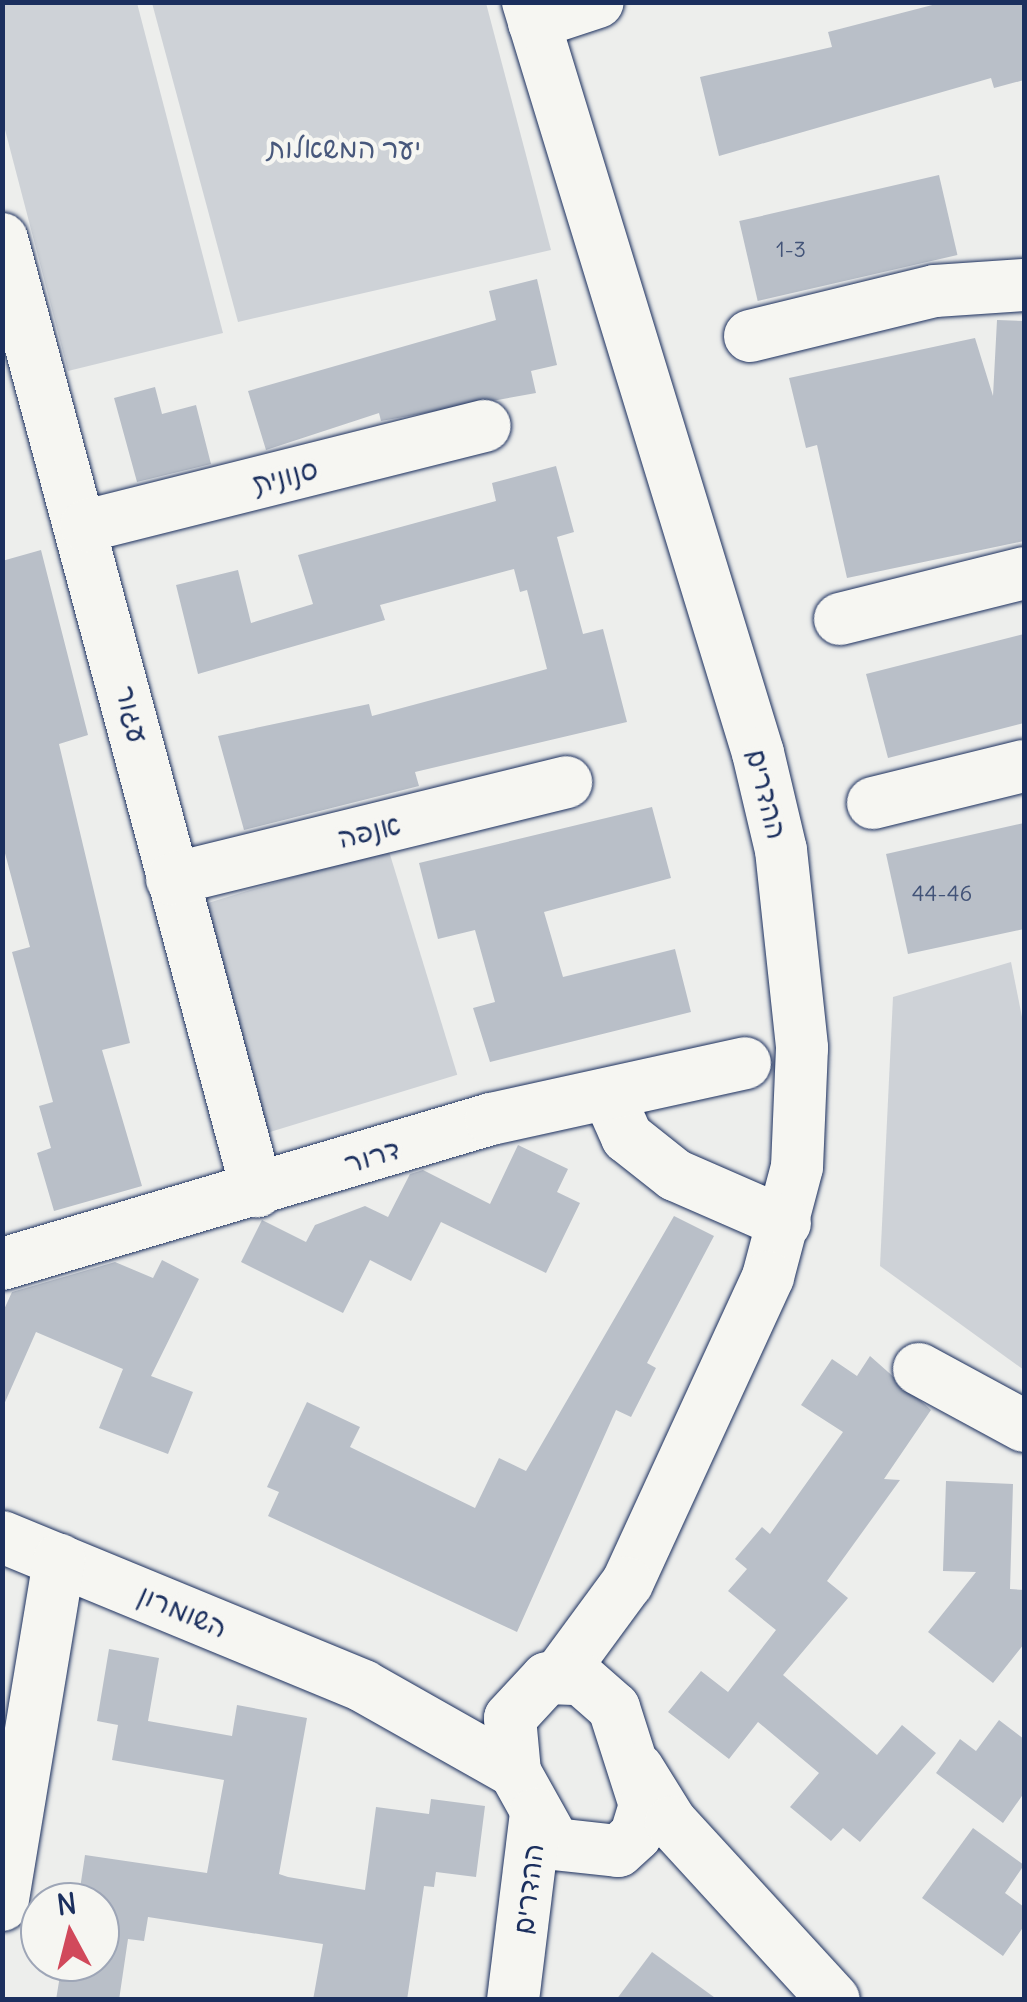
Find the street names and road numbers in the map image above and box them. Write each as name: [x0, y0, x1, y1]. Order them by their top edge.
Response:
street label: סנונית: [249, 452, 321, 500]
street label: עגור: [109, 682, 155, 746]
street label: ההדרים: [740, 746, 794, 842]
street label: אנפה: [334, 807, 404, 855]
street label: דרור: [340, 1132, 404, 1180]
street label: השומרון: [133, 1577, 233, 1645]
street label: ההדרים: [506, 1842, 550, 1936]

